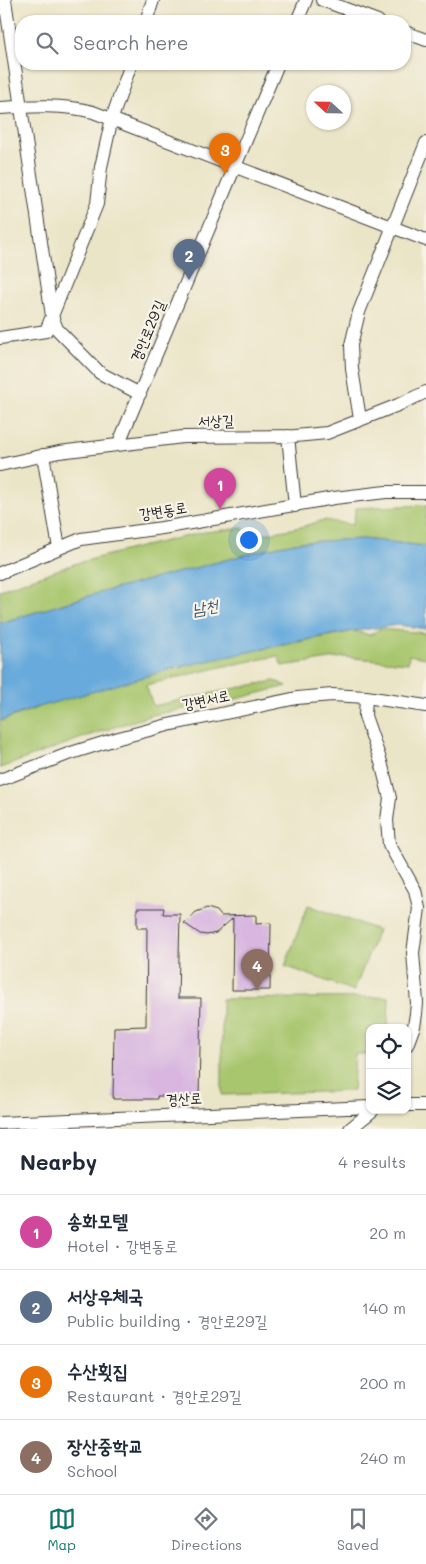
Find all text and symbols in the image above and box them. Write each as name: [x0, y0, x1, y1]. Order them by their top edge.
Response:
search box: [15, 15, 411, 70]
icon: search: [33, 29, 61, 57]
text: Search here: [73, 30, 189, 55]
north arrow: [306, 85, 351, 130]
pin: 3: [209, 133, 241, 174]
pin: 2: [173, 239, 205, 280]
street label: 경안로29길: [125, 297, 169, 365]
street label: 서상길: [198, 410, 234, 430]
pin: 1: [204, 468, 236, 509]
street label: 강변동로: [137, 496, 188, 524]
your location: [236, 527, 262, 553]
water label: 남천: [190, 594, 222, 619]
street label: 강변서로: [180, 684, 231, 714]
pin: 4: [241, 949, 273, 990]
map controls: [366, 1024, 411, 1114]
button: locate: [366, 1024, 411, 1069]
button: layers: [366, 1069, 411, 1114]
street label: 경산로: [165, 1087, 203, 1109]
text: Nearby: [20, 1148, 97, 1175]
text: 4 results: [338, 1151, 406, 1172]
text: 송화모텔: [67, 1208, 128, 1233]
text: 1: [32, 1222, 40, 1243]
text: 20 m: [369, 1222, 406, 1243]
text: Hotel · 강변동로: [67, 1235, 178, 1256]
text: 서상우체국: [67, 1283, 143, 1308]
text: 2: [32, 1297, 40, 1318]
text: 140 m: [362, 1297, 406, 1318]
text: Public building · 경안로29길: [67, 1310, 267, 1331]
text: 수산횟집: [67, 1358, 128, 1383]
text: 3: [31, 1372, 41, 1393]
text: 200 m: [359, 1372, 406, 1393]
text: Restaurant · 경안로29길: [67, 1385, 242, 1406]
text: 장산중학교: [67, 1433, 143, 1458]
text: 4: [31, 1447, 41, 1468]
text: 240 m: [360, 1447, 406, 1468]
text: School: [67, 1460, 117, 1481]
tab: Map: [47, 1505, 76, 1554]
tab: Directions: [171, 1505, 242, 1554]
tab: Saved: [337, 1505, 379, 1554]

